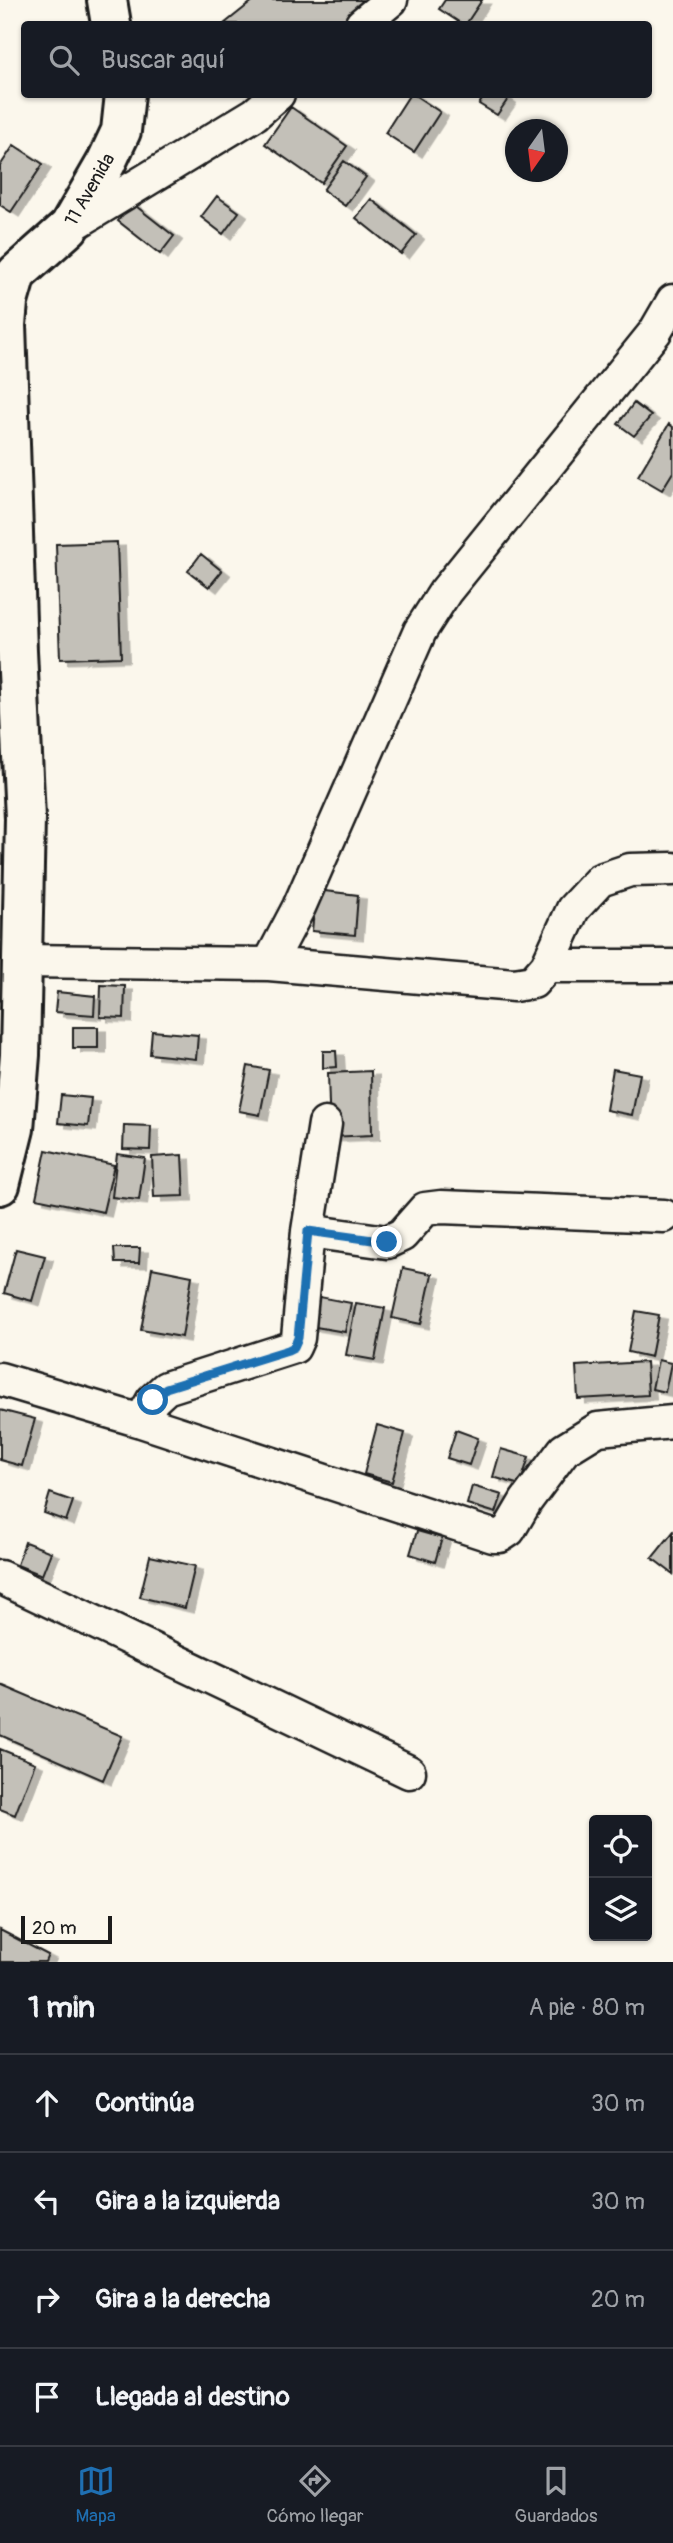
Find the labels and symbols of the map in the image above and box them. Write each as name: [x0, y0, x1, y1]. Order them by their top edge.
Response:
north arrow: [505, 119, 568, 182]
street label: 11 Avenida: [59, 149, 120, 230]
route end: [371, 1226, 402, 1257]
route start: [137, 1384, 168, 1415]
scale bar: [21, 1913, 112, 1945]

